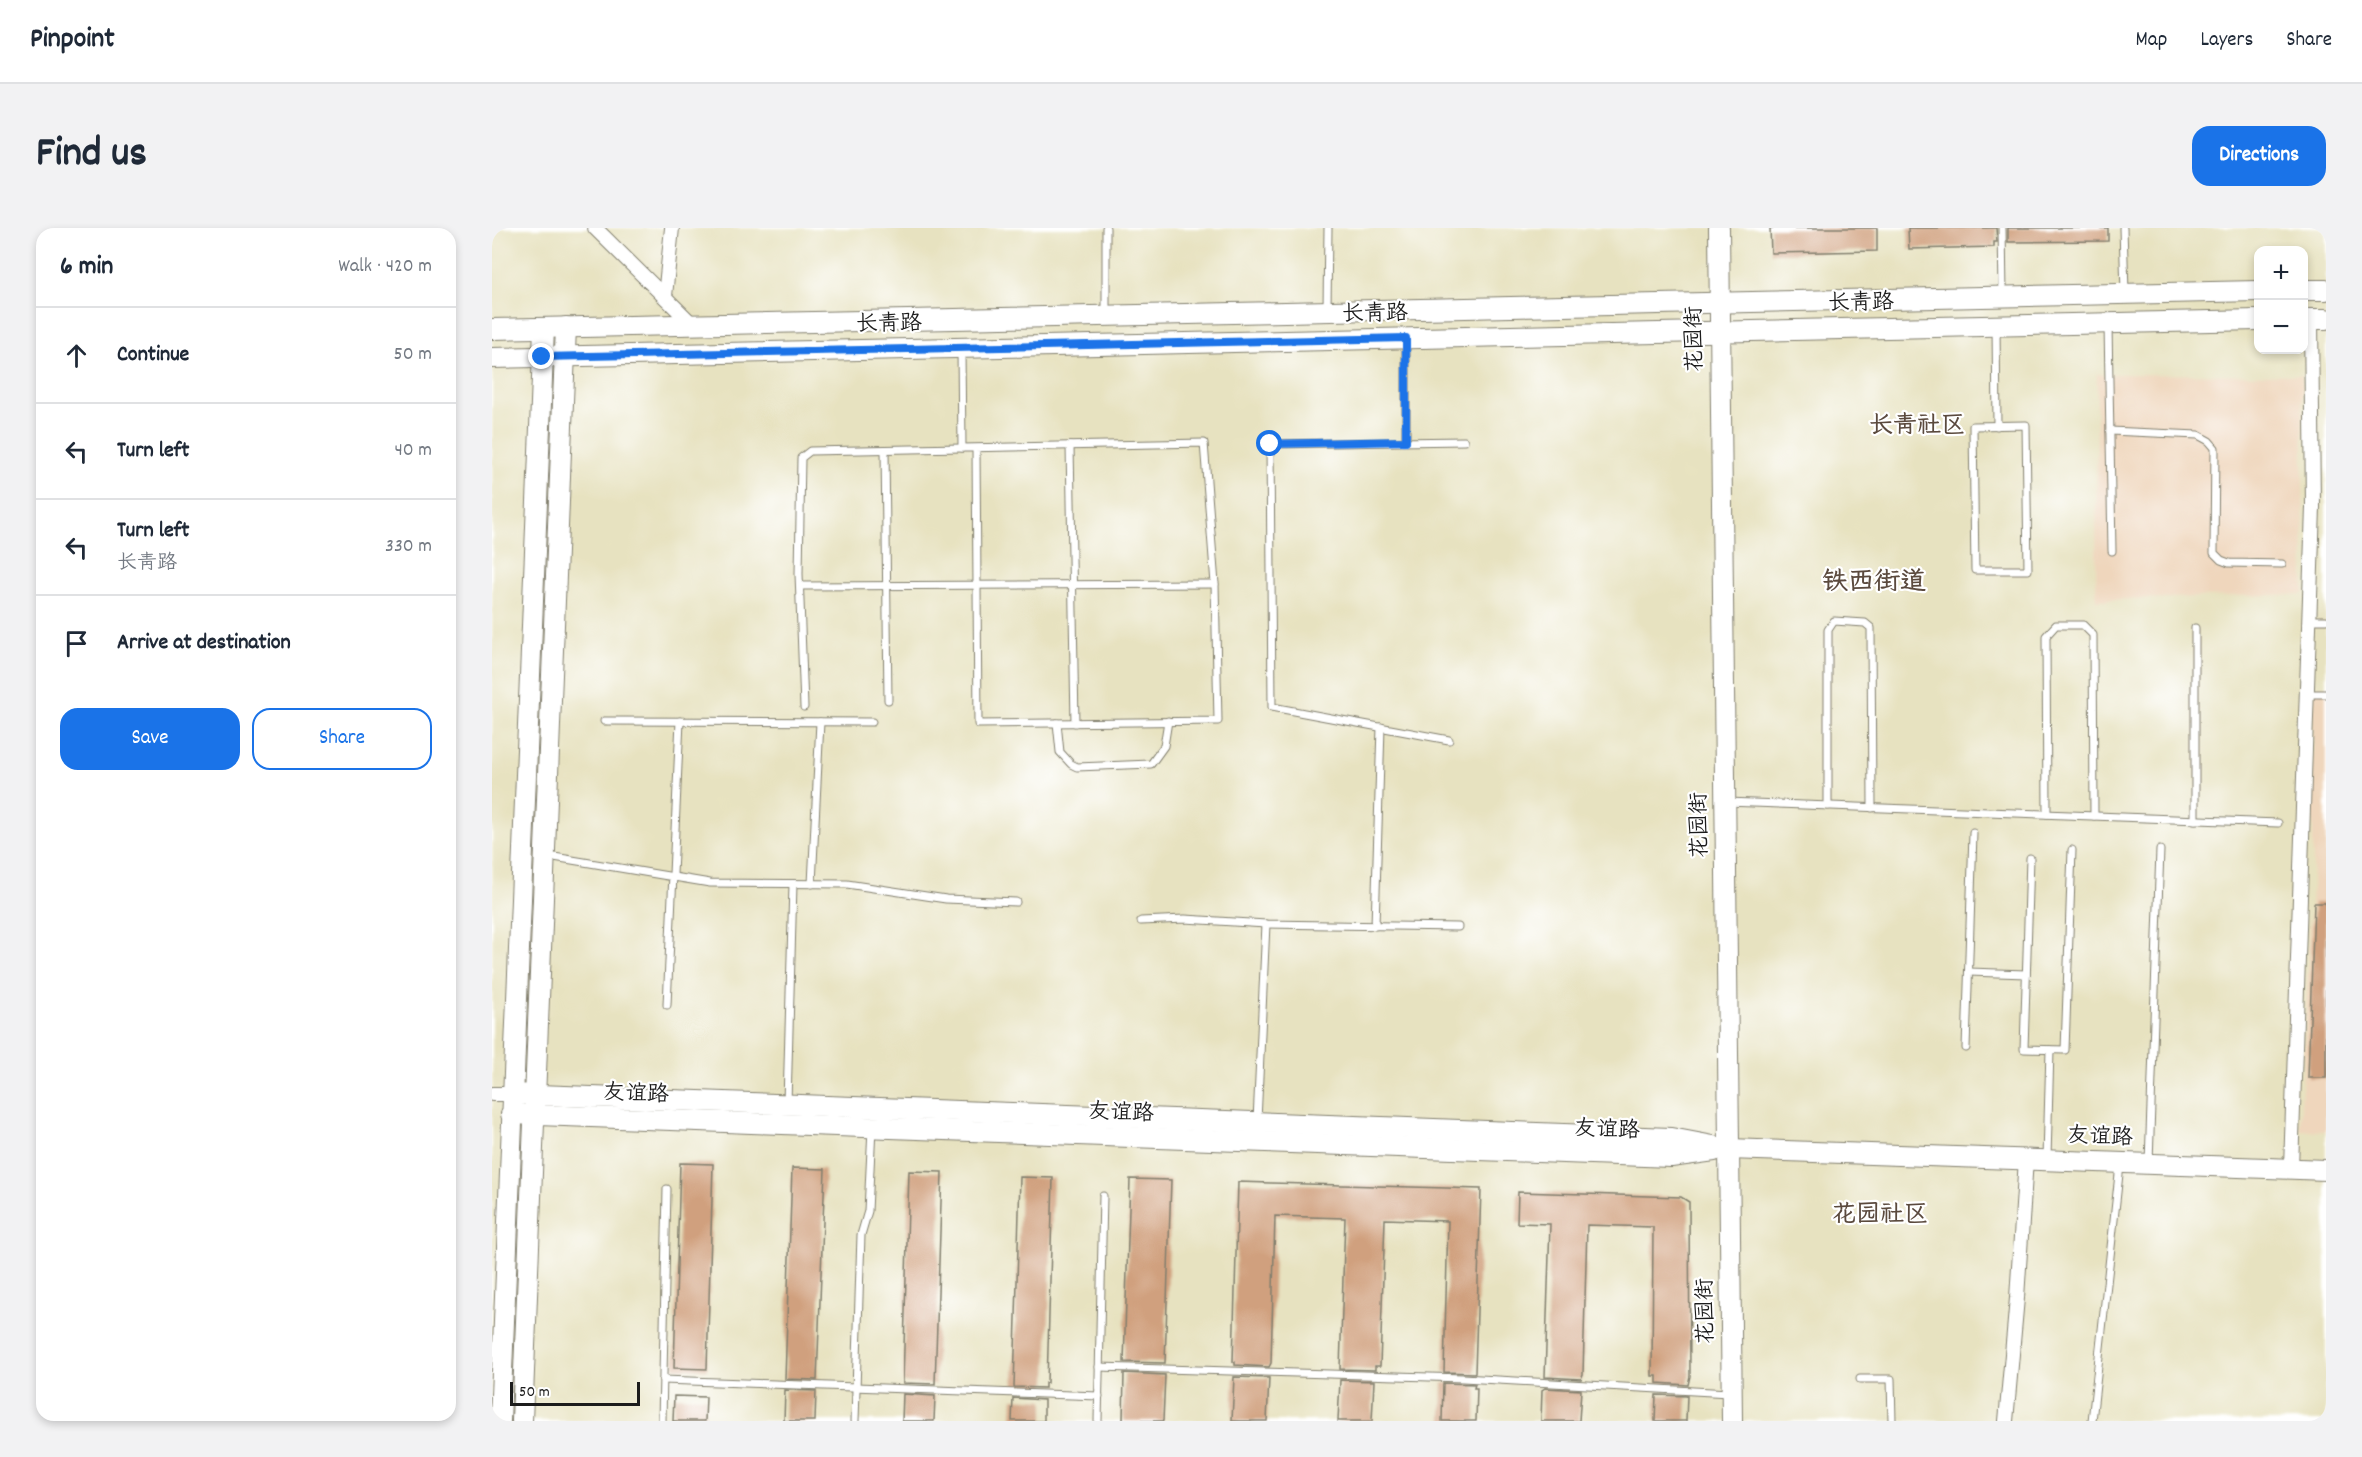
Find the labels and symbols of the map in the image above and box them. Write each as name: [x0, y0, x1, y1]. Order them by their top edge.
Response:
street label: 长青路: [1828, 288, 1894, 320]
street label: 长青路: [1342, 299, 1408, 331]
street label: 花园街: [1680, 306, 1712, 372]
street label: 长青路: [856, 309, 922, 341]
route end: [528, 343, 554, 369]
district label: 长青社区: [1869, 410, 1965, 444]
route start: [1256, 430, 1282, 456]
district label: 铁西街道: [1822, 565, 1926, 602]
street label: 花园街: [1685, 792, 1717, 858]
street label: 友谊路: [602, 1078, 670, 1112]
street label: 友谊路: [1087, 1097, 1155, 1131]
street label: 友谊路: [1573, 1114, 1641, 1148]
street label: 友谊路: [2066, 1121, 2134, 1155]
district label: 花园社区: [1832, 1199, 1928, 1233]
street label: 花园街: [1691, 1278, 1723, 1344]
scale bar: [510, 1379, 640, 1406]

